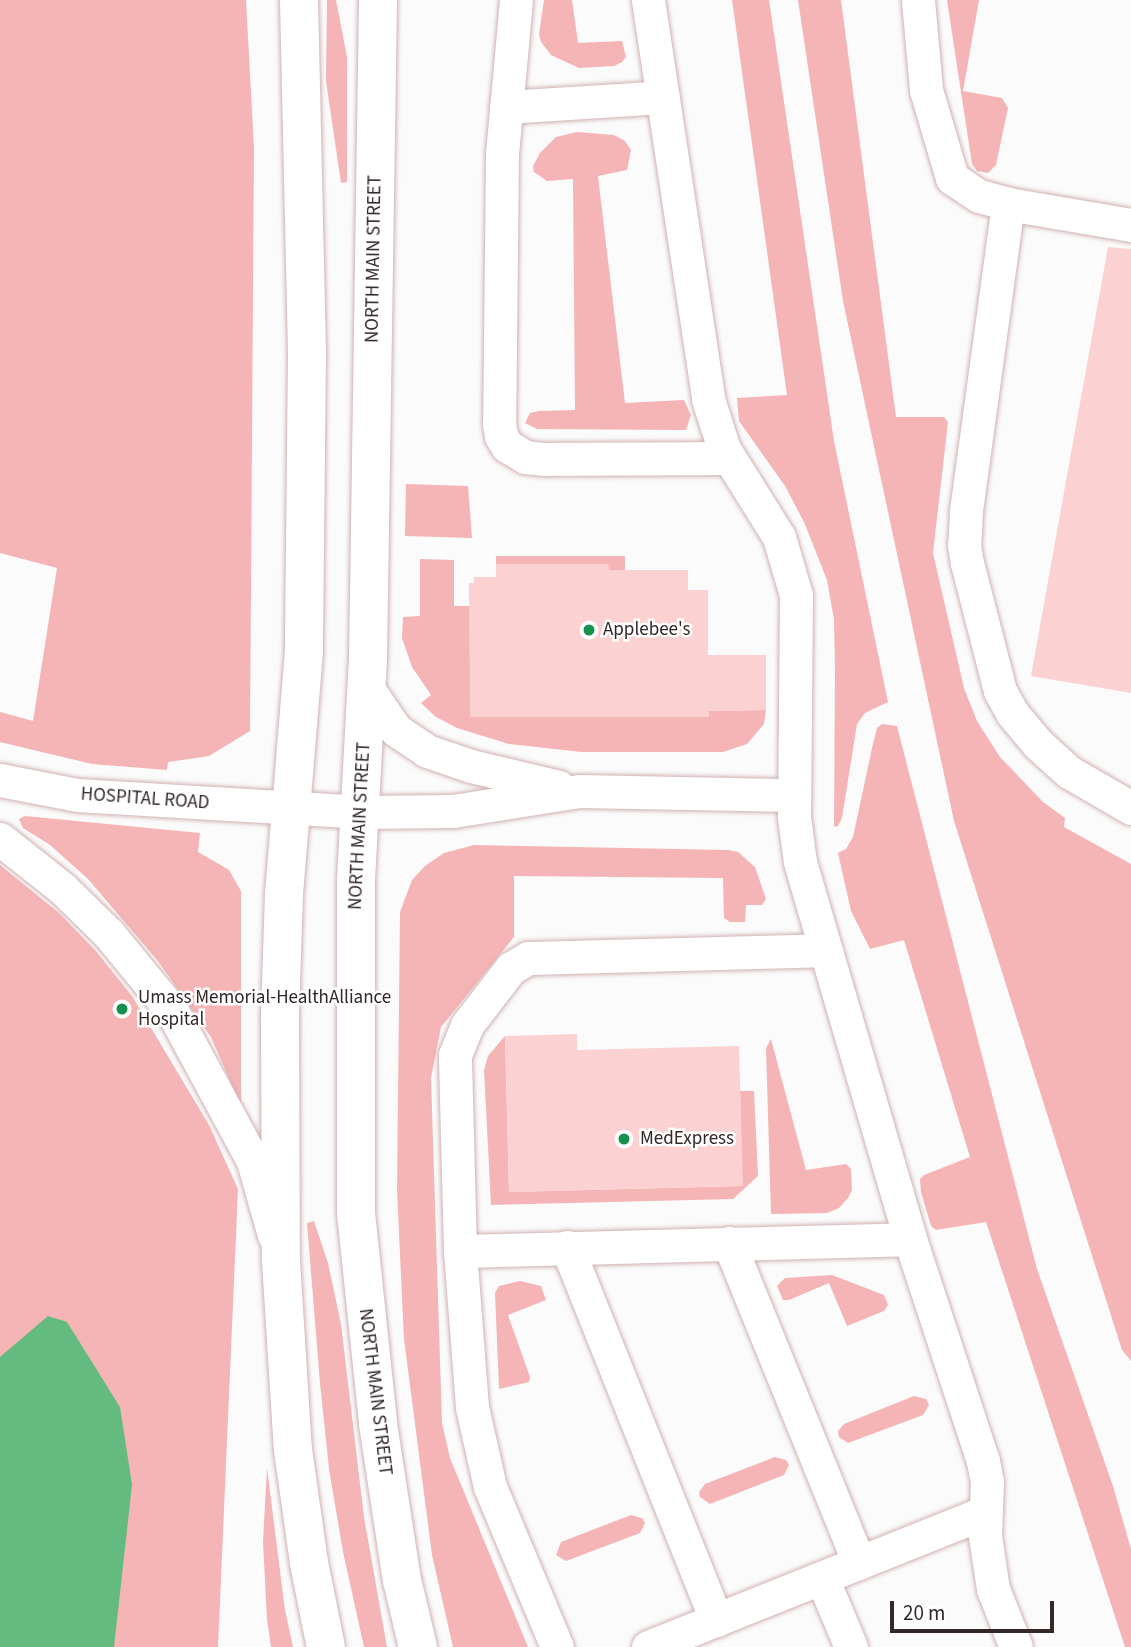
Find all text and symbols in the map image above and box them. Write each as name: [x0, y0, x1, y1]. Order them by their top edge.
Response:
street label: NORTH MAIN STREET: [361, 175, 387, 343]
place label: Applebee's: [603, 619, 690, 641]
marker: Applebee's: [581, 622, 597, 638]
street label: NORTH MAIN STREET: [344, 742, 376, 910]
street label: HOSPITAL ROAD: [80, 783, 210, 815]
place label: Umass Memorial-HealthAlliance Hospital: [138, 987, 391, 1031]
marker: Umass Memorial-HealthAlliance Hospital: [112, 999, 132, 1019]
place label: MedExpress: [640, 1128, 734, 1150]
marker: MedExpress: [614, 1129, 634, 1149]
street label: NORTH MAIN STREET: [353, 1307, 397, 1477]
scale bar: [893, 1588, 1058, 1632]
text: 20 m: [903, 1598, 945, 1628]

